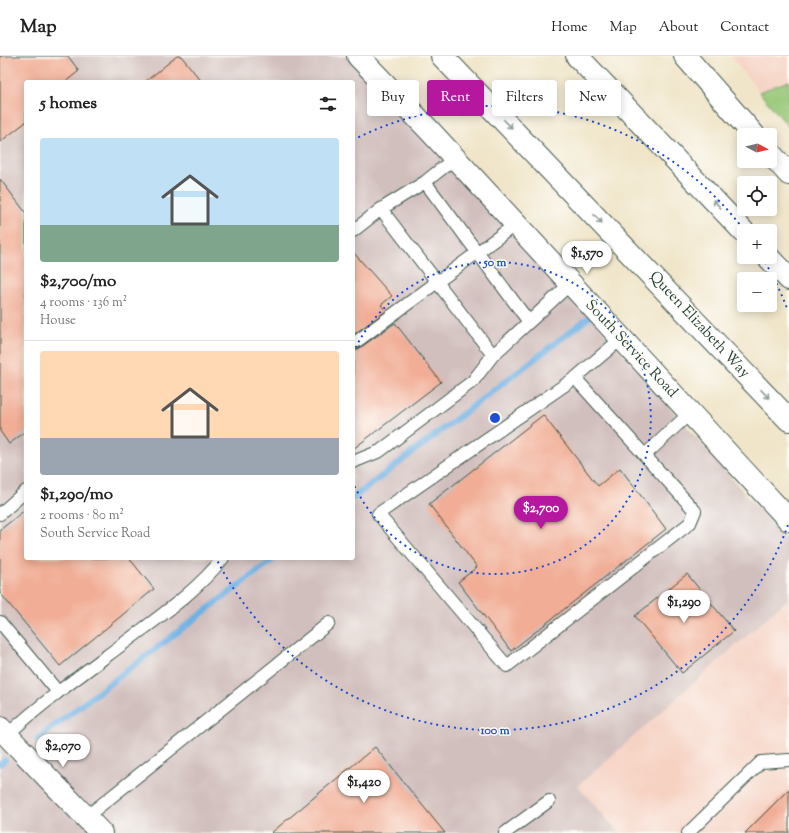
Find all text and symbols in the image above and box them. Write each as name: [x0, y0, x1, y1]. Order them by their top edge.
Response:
text: Map: [20, 14, 57, 41]
text: Home: [551, 18, 588, 38]
text: Map: [610, 18, 637, 38]
text: About: [659, 18, 698, 38]
text: Contact: [720, 18, 769, 38]
chip: Buy: [367, 80, 419, 116]
chip: Rent: [427, 80, 484, 116]
chip: Filters: [492, 80, 557, 116]
chip: New: [565, 80, 621, 116]
text: 5 homes: [40, 92, 97, 116]
icon: filters: [317, 93, 339, 115]
one-way arrow: [504, 119, 513, 129]
north arrow: [737, 128, 777, 168]
map controls: [737, 128, 777, 312]
icon: home: [154, 164, 226, 236]
button: locate: [737, 176, 777, 216]
one-way arrow: [712, 199, 722, 209]
one-way arrow: [593, 213, 602, 223]
button: +: [737, 224, 777, 264]
pin: $1,570: [554, 241, 620, 275]
text: $1,570: [571, 245, 603, 263]
text: 50 m: [483, 254, 507, 272]
street label: Queen Elizabeth Way: [644, 267, 755, 384]
text: $2,700/mo: [40, 270, 116, 294]
button: −: [737, 272, 777, 312]
text: 4 rooms · 136 m²: [40, 294, 127, 312]
street label: South Service Road: [580, 295, 682, 403]
text: House: [40, 312, 76, 330]
icon: home: [154, 377, 226, 449]
one-way arrow: [760, 389, 769, 399]
centre of rings: [488, 411, 502, 425]
text: $1,290/mo: [40, 483, 113, 507]
pin: $2,700: [508, 496, 574, 530]
text: $2,700: [523, 500, 559, 518]
text: 2 rooms · 80 m²: [40, 507, 124, 525]
text: South Service Road: [40, 525, 150, 543]
pin: $1,290: [651, 590, 717, 624]
text: $1,290: [667, 594, 701, 612]
text: 100 m: [479, 722, 510, 740]
pin: $2,070: [30, 734, 96, 768]
text: $2,070: [45, 738, 81, 756]
pin: $1,420: [331, 770, 397, 804]
text: $1,420: [347, 774, 381, 792]

